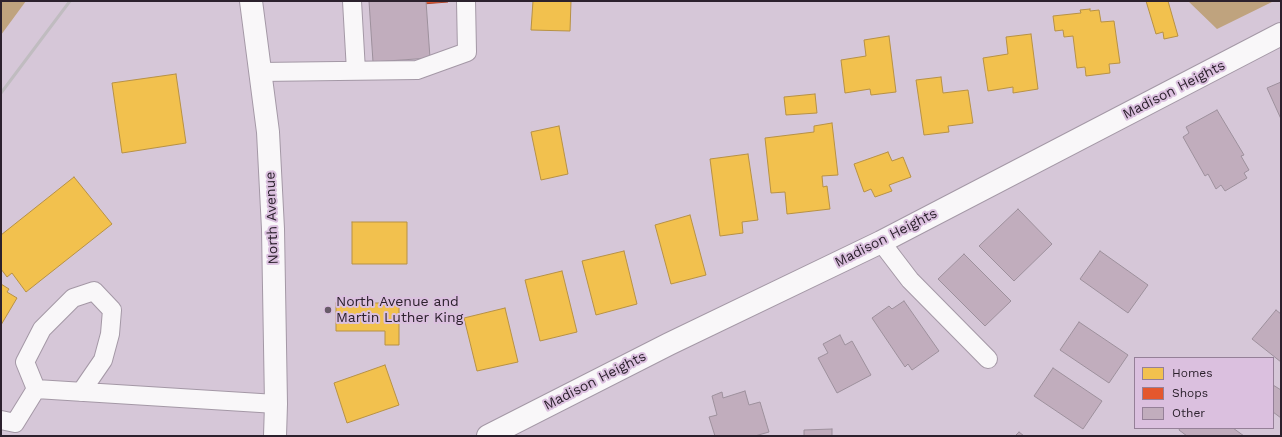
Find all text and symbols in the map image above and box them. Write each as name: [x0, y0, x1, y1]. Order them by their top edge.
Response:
street label: Madison Heights: [1120, 57, 1228, 123]
street label: North Avenue: [262, 171, 282, 265]
street label: Madison Heights: [832, 205, 940, 271]
place label: North Avenue and Martin Luther King: [336, 294, 463, 326]
marker: North Avenue and Martin Luther King: [323, 305, 333, 315]
street label: Madison Heights: [541, 348, 649, 414]
legend: [1134, 357, 1274, 429]
text: Homes: [1172, 366, 1213, 380]
text: Shops: [1172, 386, 1208, 400]
text: Other: [1172, 406, 1205, 420]

